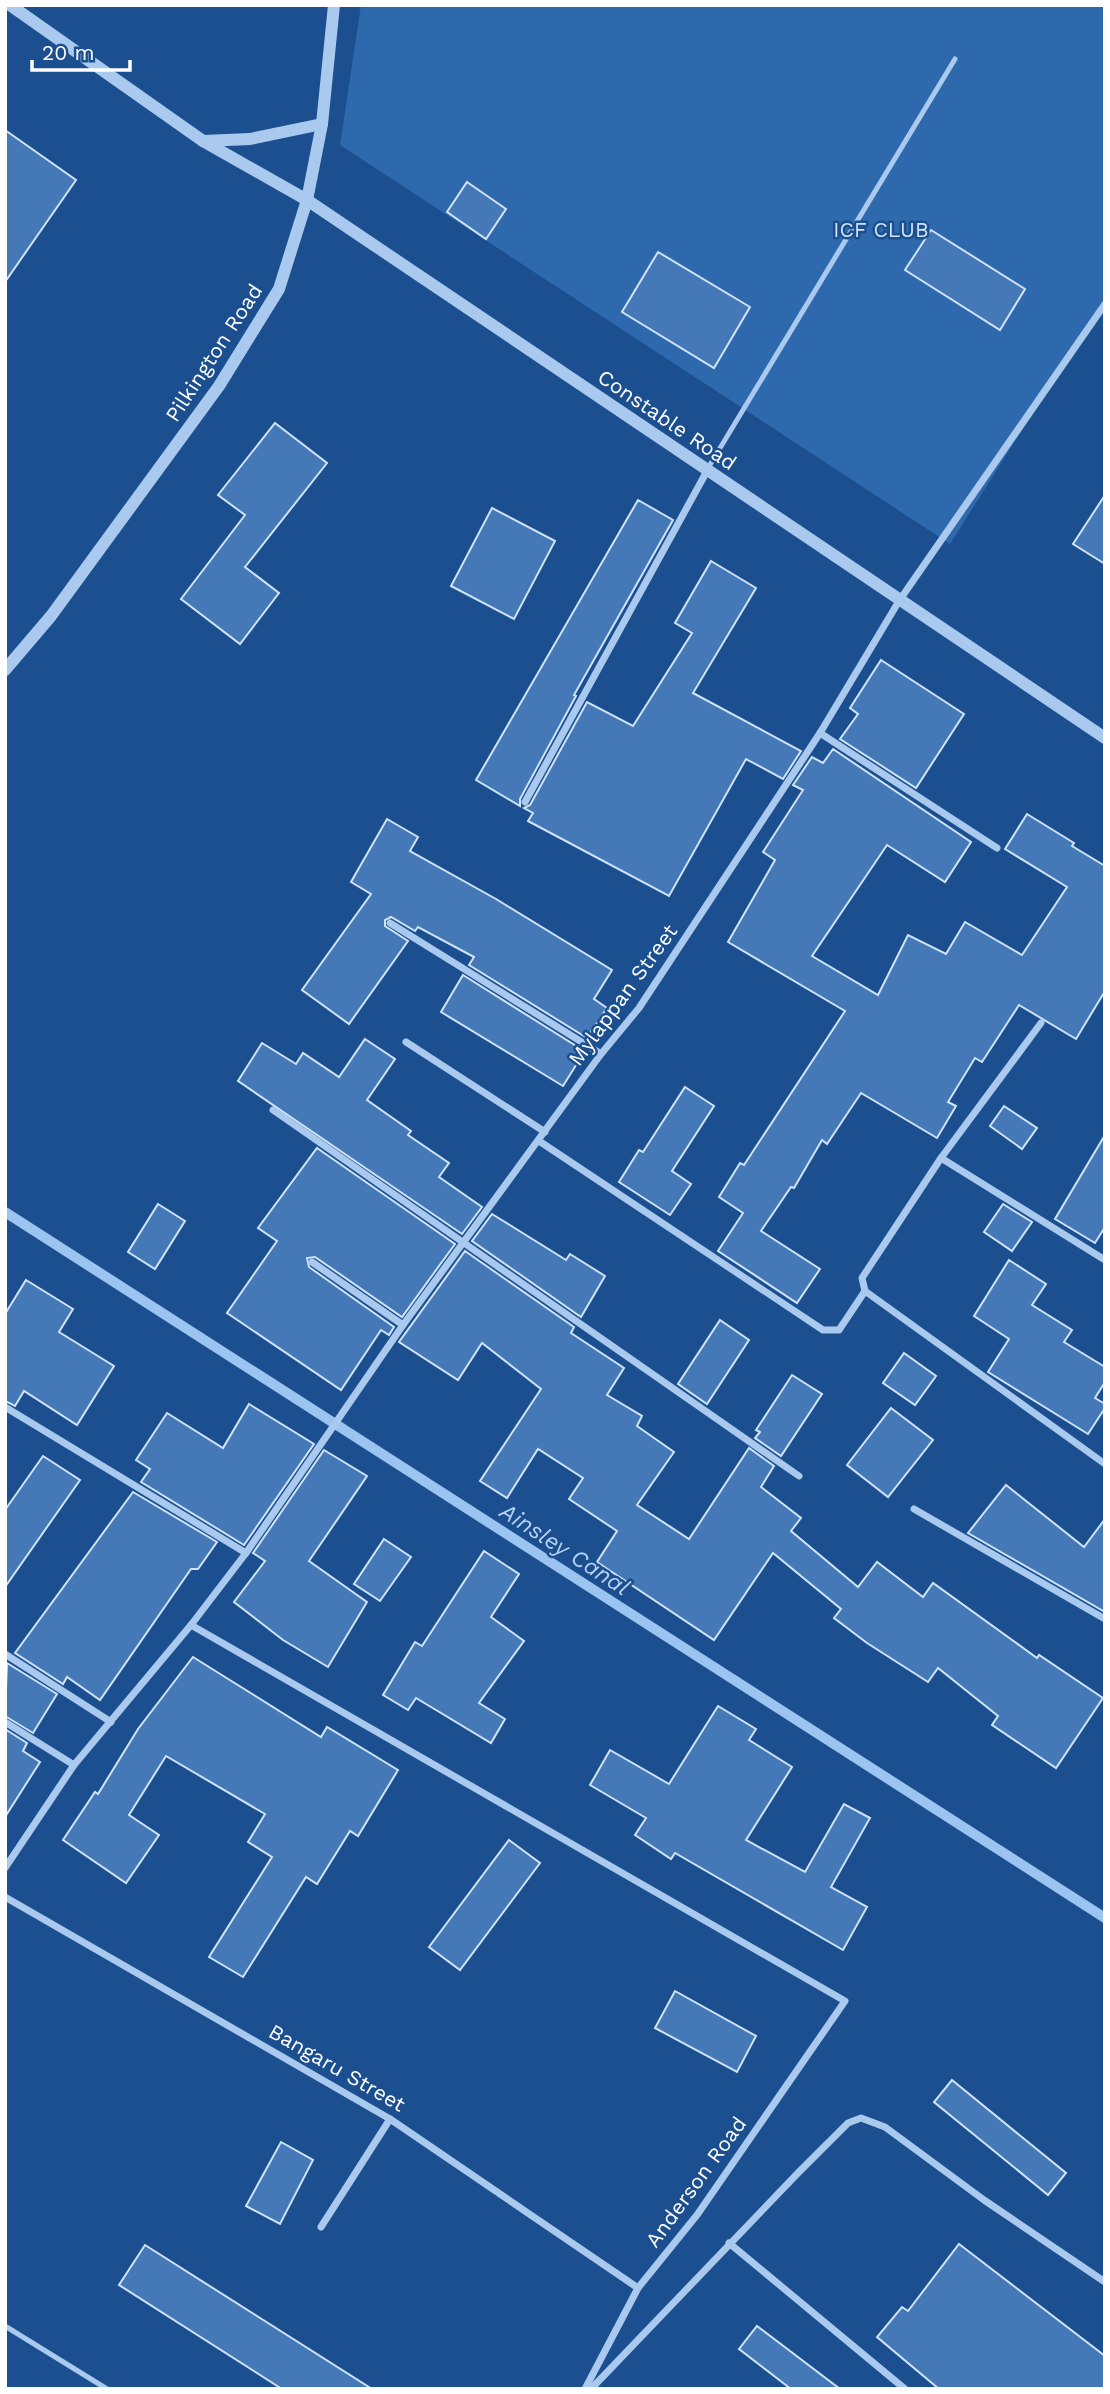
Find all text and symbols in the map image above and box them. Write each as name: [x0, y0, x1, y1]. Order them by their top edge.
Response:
scale bar: [32, 28, 130, 72]
text: 20 m: [42, 40, 94, 65]
park label: ICF CLUB: [833, 217, 929, 242]
street label: Pilkington Road: [160, 279, 267, 426]
street label: Constable Road: [593, 364, 741, 475]
street label: Mylappan Street: [563, 919, 682, 1070]
water label: Ainsley Canal: [494, 1497, 634, 1601]
street label: Bangaru Street: [265, 2018, 410, 2117]
street label: Anderson Road: [640, 2112, 751, 2252]

